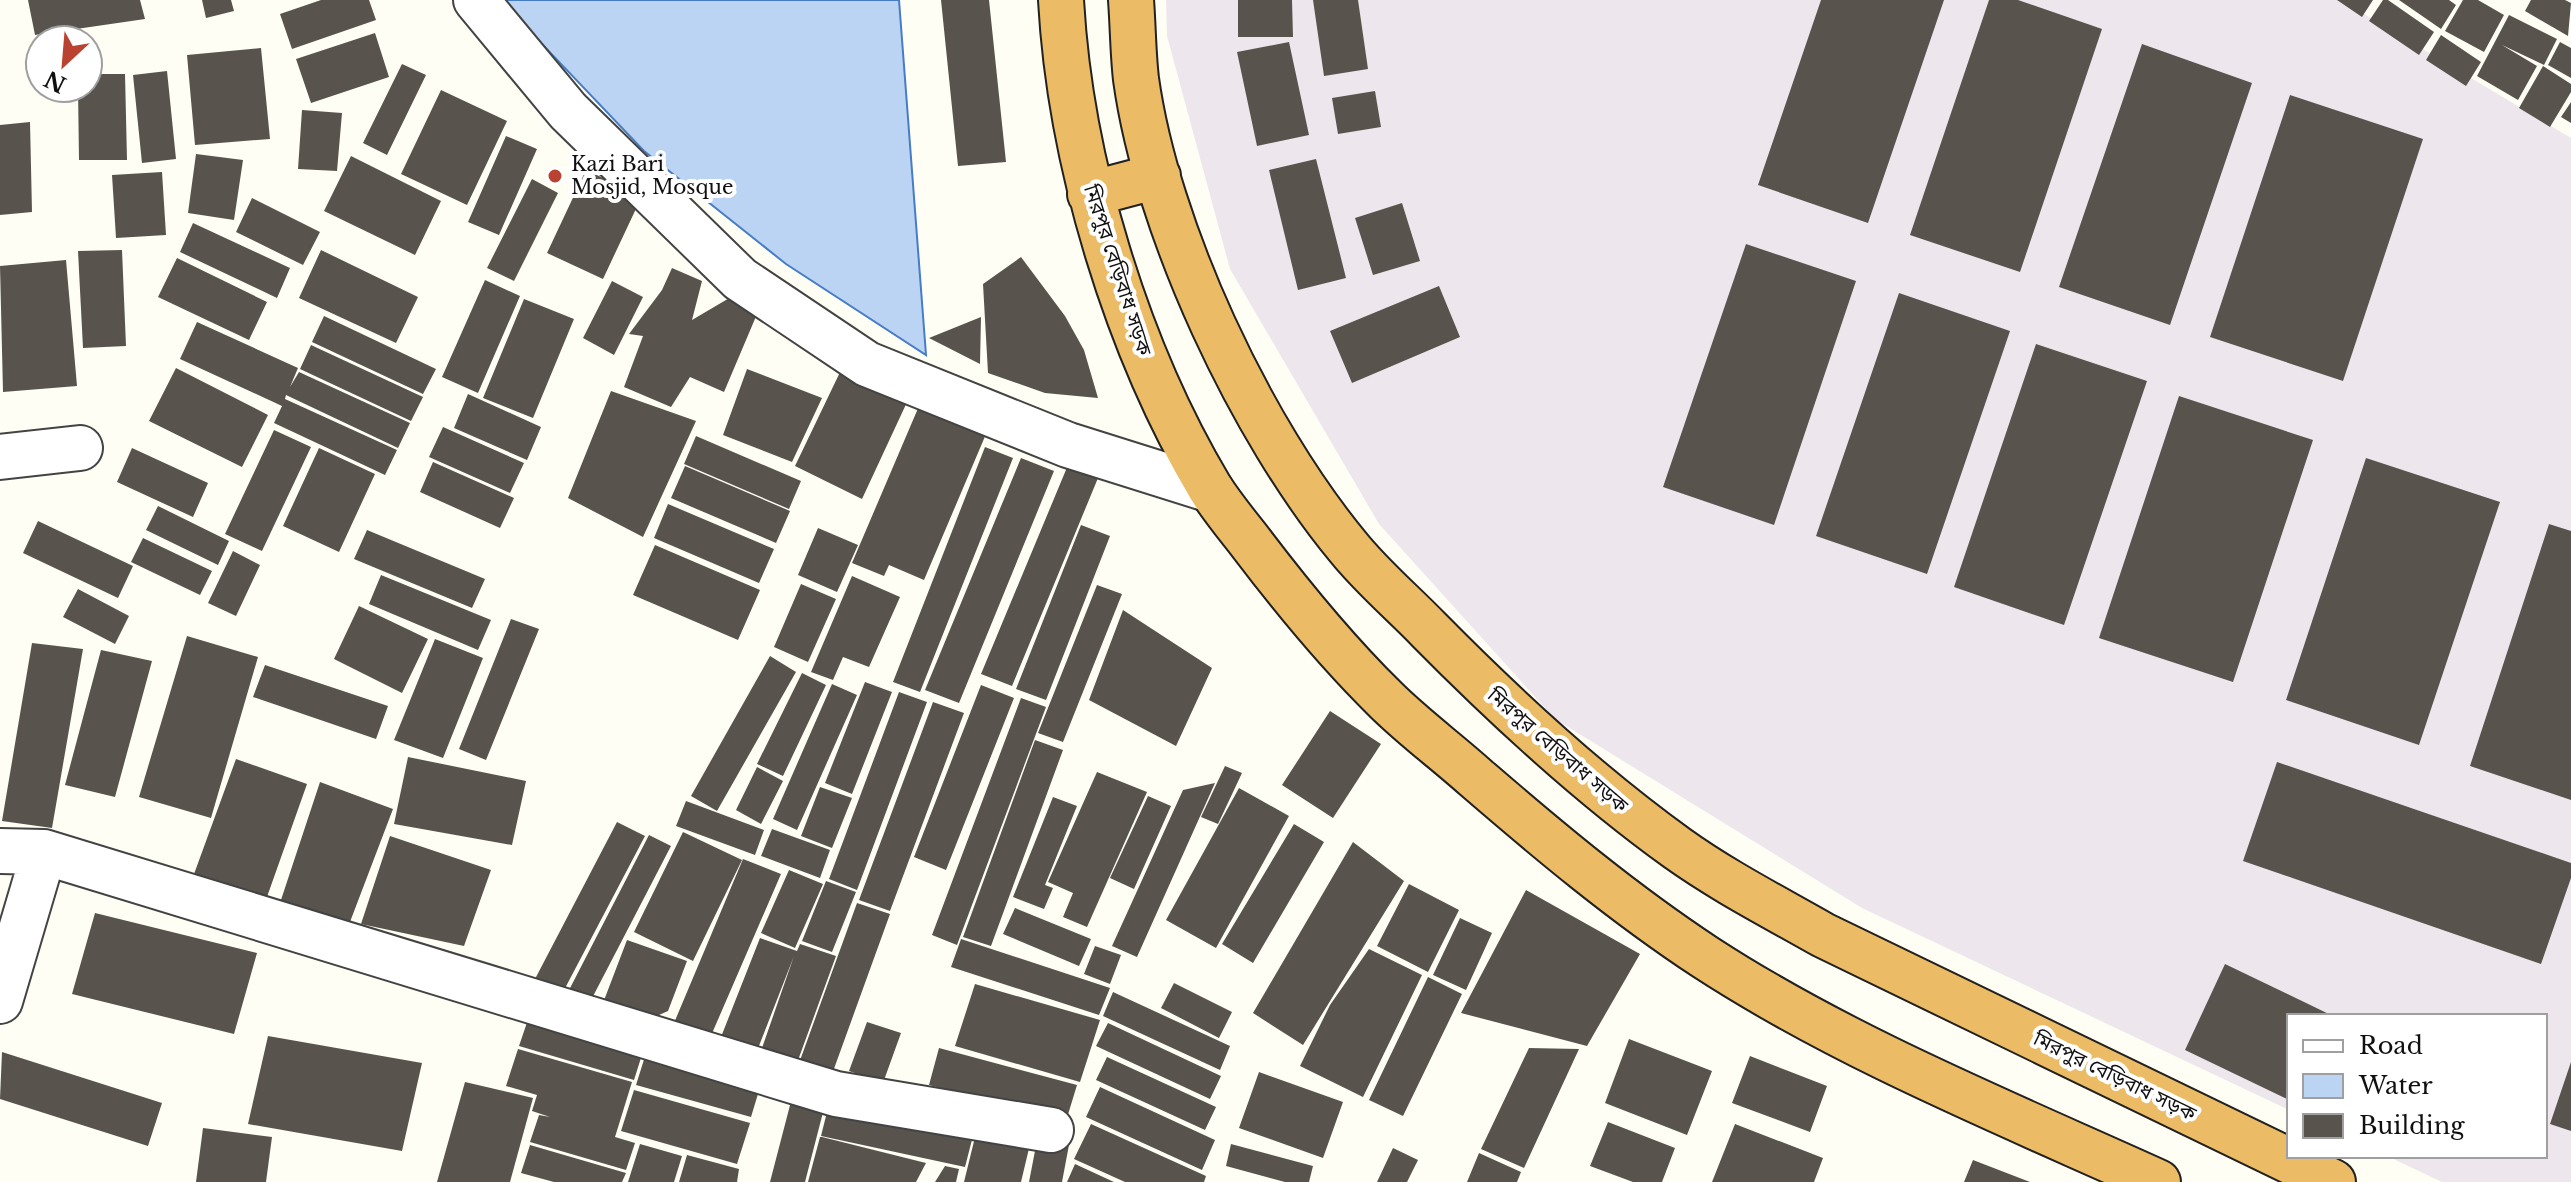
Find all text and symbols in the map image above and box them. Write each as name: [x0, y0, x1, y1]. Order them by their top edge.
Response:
north arrow: [24, 24, 104, 104]
text: N: [40, 65, 71, 98]
place label: Kazi Bari Mosjid, Mosque: [571, 152, 733, 199]
marker: Kazi Bari Mosjid, Mosque: [546, 167, 564, 185]
street label: মিরপুর বেড়িবাধ সড়ক: [1079, 181, 1157, 359]
street label: মিরপুর বেড়িবাধ সড়ক: [1482, 682, 1634, 818]
legend: [2287, 1014, 2547, 1158]
street label: মিরপুর বেড়িবাধ সড়ক: [2029, 1026, 2201, 1126]
text: Road: [2359, 1031, 2423, 1060]
text: Water: [2358, 1071, 2433, 1100]
text: Building: [2359, 1111, 2465, 1140]

